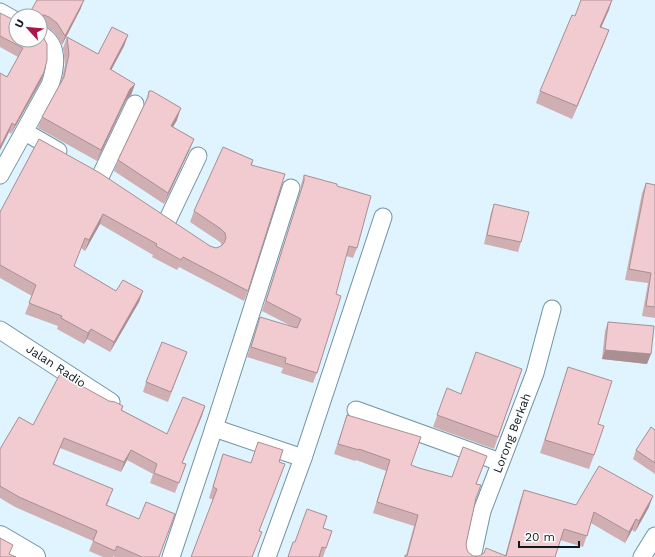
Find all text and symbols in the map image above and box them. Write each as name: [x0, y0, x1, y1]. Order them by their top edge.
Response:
north arrow: [8, 8, 48, 48]
text: U: [12, 17, 27, 30]
street label: Jalan Radio: [24, 342, 88, 390]
street label: Lorong Berkah: [490, 391, 534, 475]
scale bar: [519, 523, 579, 549]
text: 20 m: [525, 530, 555, 544]

